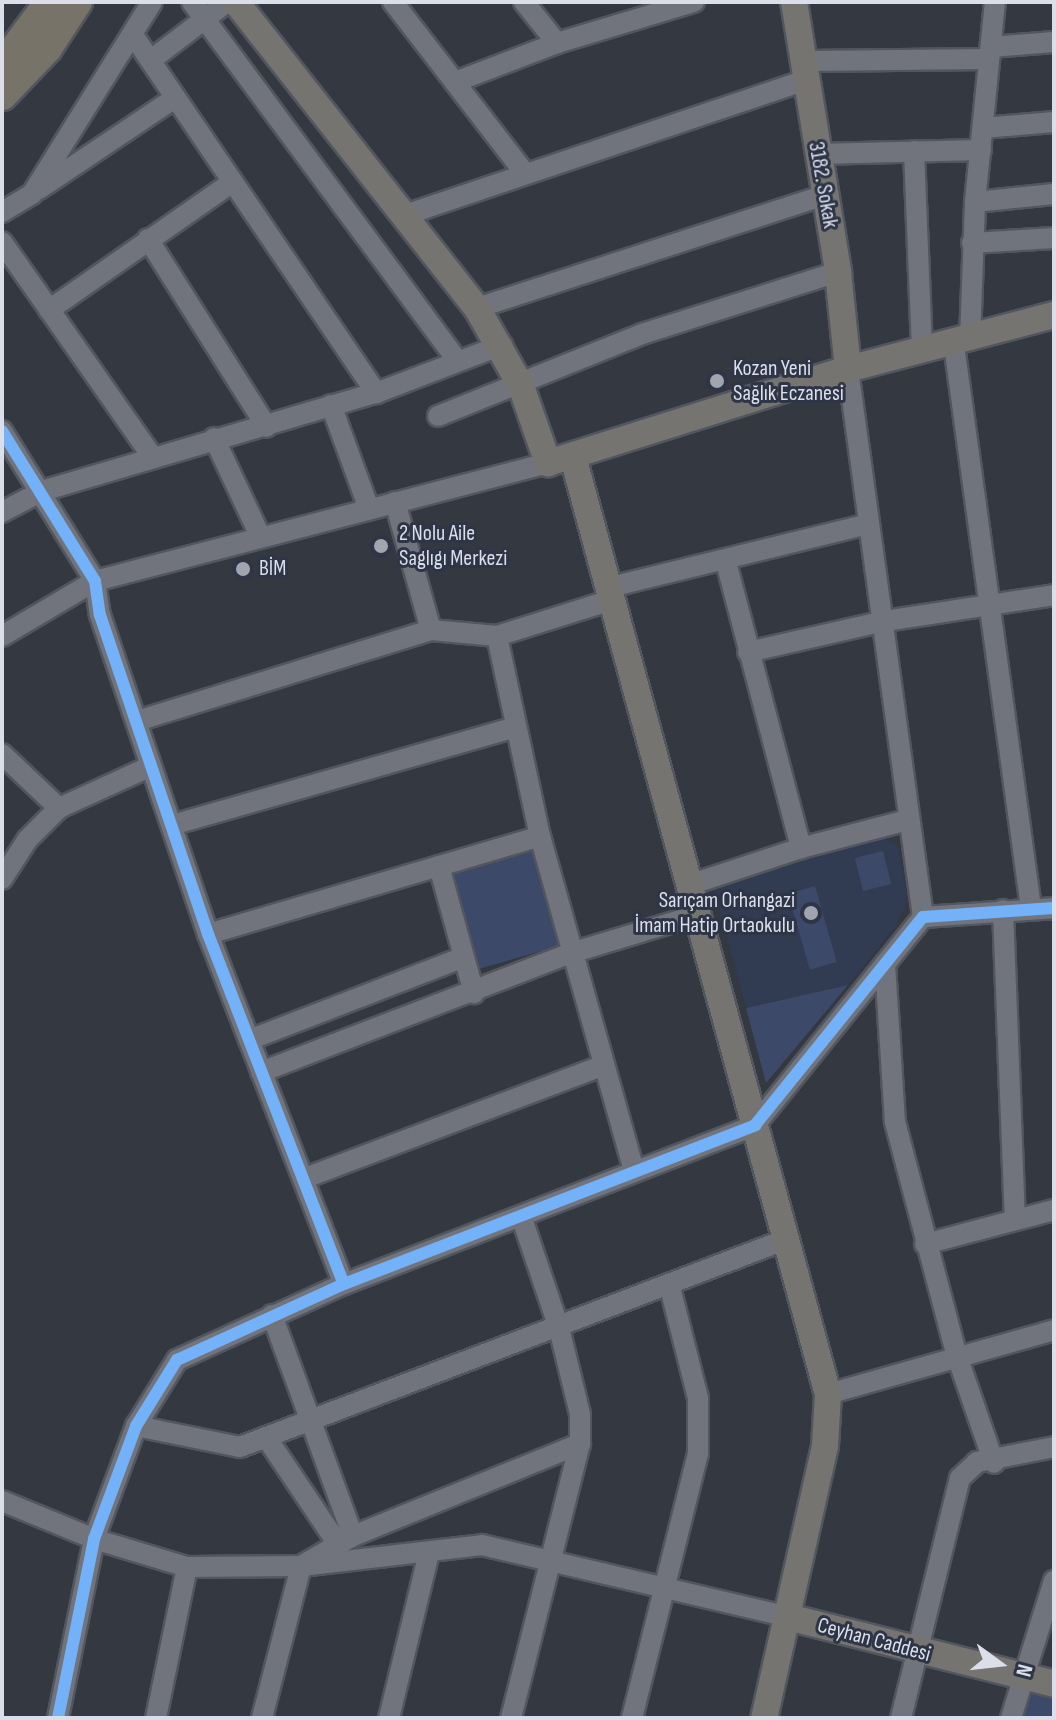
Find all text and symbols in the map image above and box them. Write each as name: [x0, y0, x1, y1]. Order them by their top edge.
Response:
street label: 3182. Sokak: [802, 140, 844, 230]
place label: Kozan Yeni Sağlık Eczanesi: [733, 355, 844, 406]
marker: Kozan Yeni Sağlık Eczanesi: [708, 372, 726, 390]
place label: 2 Nolu Aile Saglıgı Merkezi: [399, 520, 507, 572]
marker: 2 Nolu Aile Saglıgı Merkezi: [370, 535, 392, 557]
place label: BİM: [259, 556, 286, 582]
marker: BİM: [234, 560, 252, 578]
place label: Sarıçam Orhangazi İmam Hatip Ortaokulu: [635, 887, 795, 938]
marker: Sarıçam Orhangazi İmam Hatip Ortaokulu: [802, 904, 820, 922]
street label: Ceyhan Caddesi: [814, 1612, 934, 1668]
north arrow: [960, 1624, 1040, 1704]
text: N: [1009, 1661, 1038, 1680]

